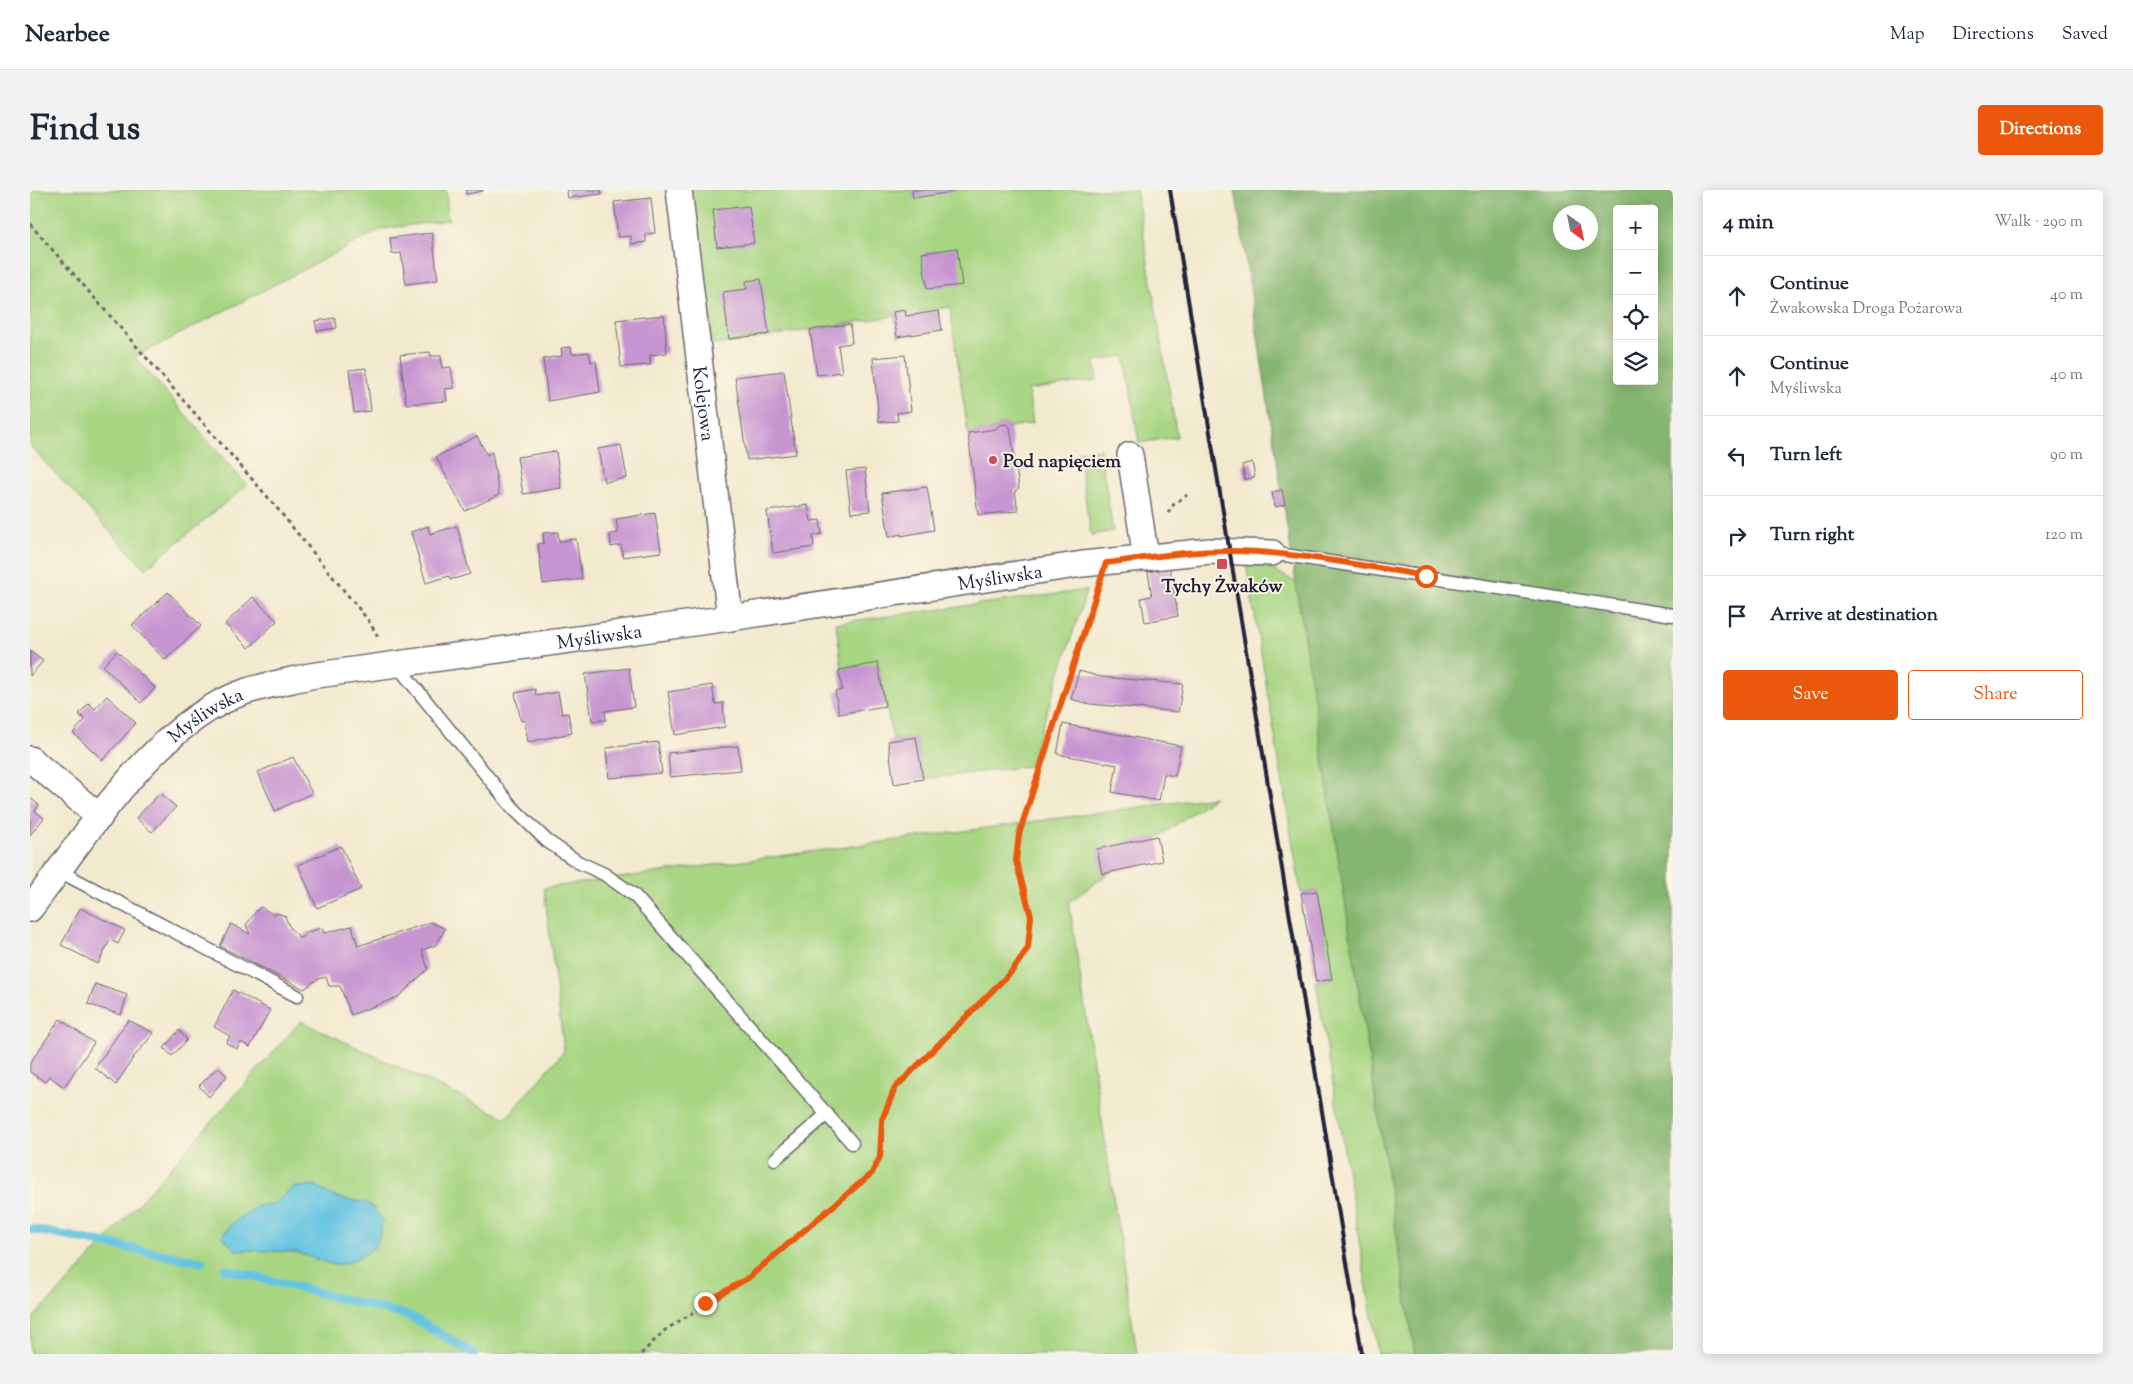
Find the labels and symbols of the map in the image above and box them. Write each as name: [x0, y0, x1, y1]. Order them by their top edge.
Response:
north arrow: [1553, 205, 1598, 250]
street label: Kolejowa: [684, 365, 720, 443]
place label: Pod napięciem: [1003, 449, 1121, 476]
marker: Pod napięciem: [987, 454, 999, 466]
marker: Tychy Żwaków: [1215, 557, 1229, 571]
street label: Myśliwska: [956, 559, 1045, 599]
route start: [1415, 565, 1438, 588]
place label: Tychy Żwaków: [1161, 574, 1283, 601]
street label: Myśliwska: [555, 619, 644, 658]
street label: Myśliwska: [163, 682, 248, 750]
route end: [694, 1292, 717, 1315]

